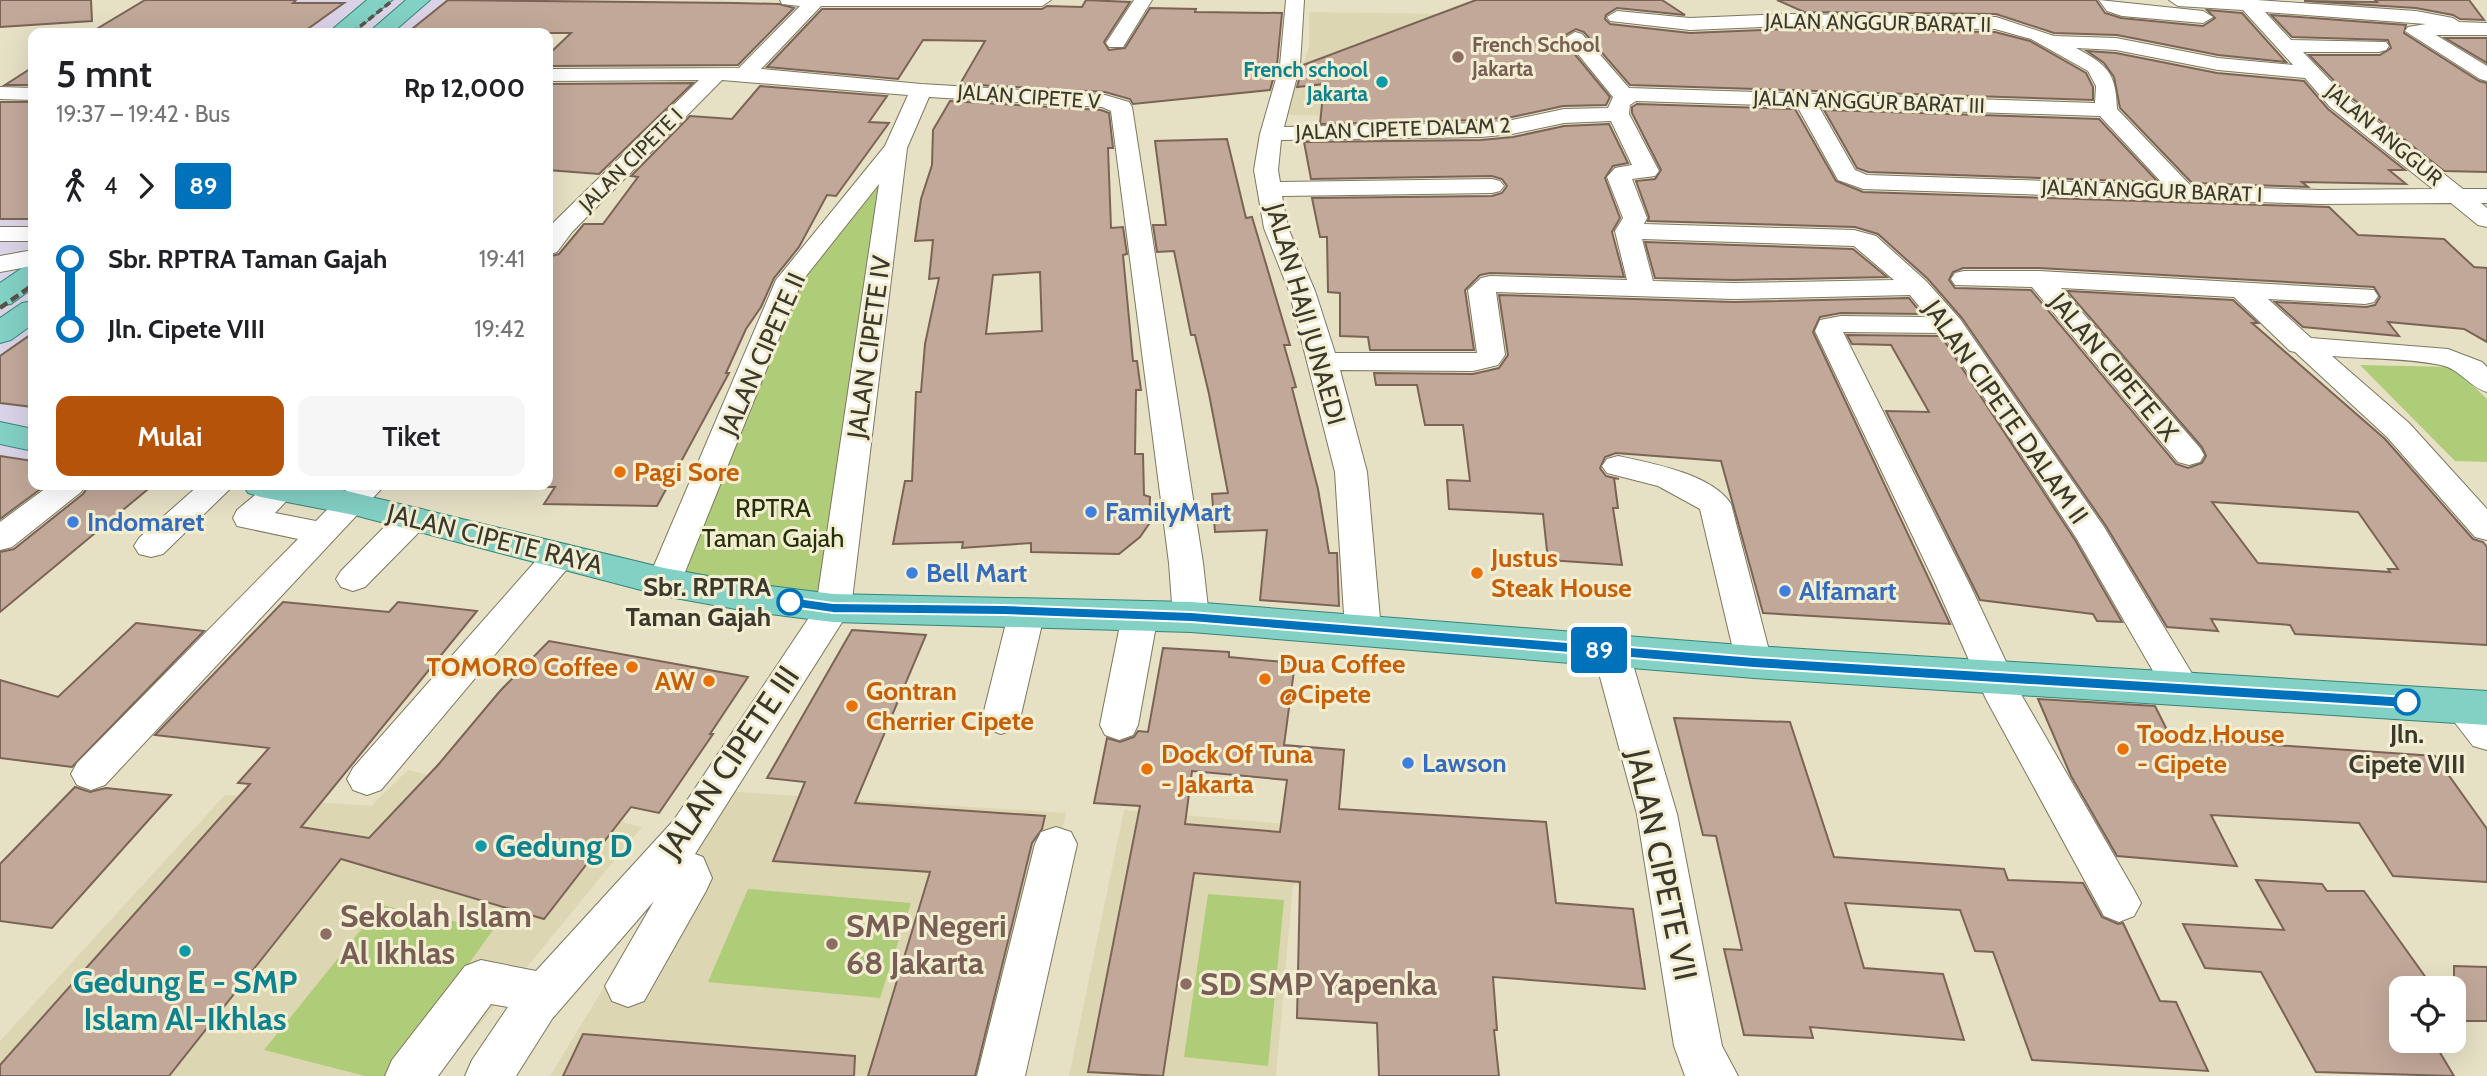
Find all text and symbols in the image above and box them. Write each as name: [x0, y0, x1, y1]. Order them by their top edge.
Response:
street label: JALAN ANGGUR BARAT II: [1764, 8, 1991, 37]
place label: French School Jakarta: [1471, 32, 1601, 81]
marker: French School Jakarta: [1450, 49, 1466, 65]
text: 5 mnt: [56, 50, 152, 97]
place label: French school Jakarta: [1243, 57, 1369, 106]
text: Rp 12,000: [404, 72, 525, 104]
marker: French school Jakarta: [1374, 74, 1390, 90]
street label: JALAN ANGGUR: [2320, 78, 2448, 191]
street label: JALAN CIPETE V: [956, 79, 1102, 114]
street label: JALAN ANGGUR BARAT III: [1752, 85, 1985, 118]
text: 19:37 – 19:42 · Bus: [56, 100, 230, 128]
street label: JALAN CIPETE I: [573, 103, 688, 217]
street label: JALAN CIPETE DALAM 2: [1294, 112, 1511, 145]
icon: walk: [56, 167, 94, 205]
icon: forward: [127, 167, 165, 205]
text: 89: [189, 171, 217, 200]
text: 4: [104, 172, 117, 200]
street label: JALAN ANGGUR BARAT I: [2040, 174, 2263, 207]
street label: JALAN HAJI JUNAEDI: [1259, 199, 1353, 428]
text: Sbr. RPTRA Taman Gajah: [108, 243, 387, 275]
text: 19:41: [479, 245, 525, 273]
street label: JALAN CIPETE IV: [840, 253, 898, 442]
street label: JALAN CIPETE II: [711, 267, 812, 441]
street label: JALAN CIPETE IX: [2042, 285, 2186, 448]
street label: JALAN CIPETE DALAM II: [1916, 293, 2095, 530]
text: Jln. Cipete VIII: [108, 313, 265, 345]
text: 19:42: [474, 315, 525, 343]
button: Mulai: [56, 396, 284, 476]
button: Tiket: [298, 396, 525, 476]
place label: Pagi Sore: [634, 456, 739, 488]
marker: Pagi Sore: [612, 464, 628, 480]
park label: RPTRA Taman Gajah: [702, 492, 844, 554]
street label: JALAN CIPETE RAYA: [383, 496, 606, 581]
place label: FamilyMart: [1105, 496, 1231, 528]
marker: FamilyMart: [1083, 504, 1099, 520]
place label: Indomaret: [87, 506, 204, 538]
marker: Indomaret: [65, 514, 81, 530]
place label: Justus Steak House: [1490, 542, 1632, 604]
place label: Bell Mart: [926, 557, 1027, 589]
marker: Bell Mart: [904, 565, 920, 581]
marker: Justus Steak House: [1469, 565, 1485, 581]
place label: Sbr. RPTRA Taman Gajah: [626, 571, 772, 633]
place label: Alfamart: [1799, 575, 1897, 607]
marker: Alfamart: [1777, 583, 1793, 599]
marker: Sbr. RPTRA Taman Gajah: [777, 589, 803, 615]
line badge: 89: [1568, 627, 1630, 673]
text: 89: [1585, 635, 1613, 664]
place label: Dua Coffee @Cipete: [1279, 648, 1405, 710]
place label: TOMORO Coffee: [427, 651, 618, 683]
street label: JALAN CIPETE III: [649, 658, 807, 866]
marker: TOMORO Coffee: [624, 659, 640, 675]
place label: AW: [655, 665, 695, 697]
marker: Dua Coffee @Cipete: [1257, 671, 1273, 687]
marker: AW: [701, 673, 717, 689]
place label: Gontran Cherrier Cipete: [866, 675, 1034, 737]
marker: Jln. Cipete VIII: [2394, 689, 2420, 715]
marker: Gontran Cherrier Cipete: [844, 698, 860, 714]
place label: Toodz House - Cipete: [2137, 718, 2284, 780]
place label: Jln. Cipete VIII: [2348, 718, 2466, 780]
place label: Dock Of Tuna - Jakarta: [1161, 738, 1313, 800]
marker: Toodz House - Cipete: [2115, 741, 2131, 757]
street label: JALAN CIPETE VII: [1619, 745, 1706, 984]
place label: Lawson: [1422, 747, 1507, 779]
marker: Lawson: [1400, 755, 1416, 771]
marker: Dock Of Tuna - Jakarta: [1139, 761, 1155, 777]
place label: Gedung D: [495, 826, 632, 865]
marker: Gedung D: [473, 838, 489, 854]
place label: Sekolah Islam Al Ikhlas: [340, 896, 532, 972]
place label: SMP Negeri 68 Jakarta: [846, 906, 1007, 982]
marker: Sekolah Islam Al Ikhlas: [318, 926, 334, 942]
marker: SMP Negeri 68 Jakarta: [824, 936, 840, 952]
marker: Gedung E - SMP Islam Al-Ikhlas: [177, 943, 193, 959]
place label: Gedung E - SMP Islam Al-Ikhlas: [73, 962, 297, 1038]
place label: SD SMP Yapenka: [1200, 964, 1437, 1003]
marker: SD SMP Yapenka: [1178, 976, 1194, 992]
map controls: [2389, 976, 2466, 1053]
button: locate: [2389, 976, 2466, 1053]

